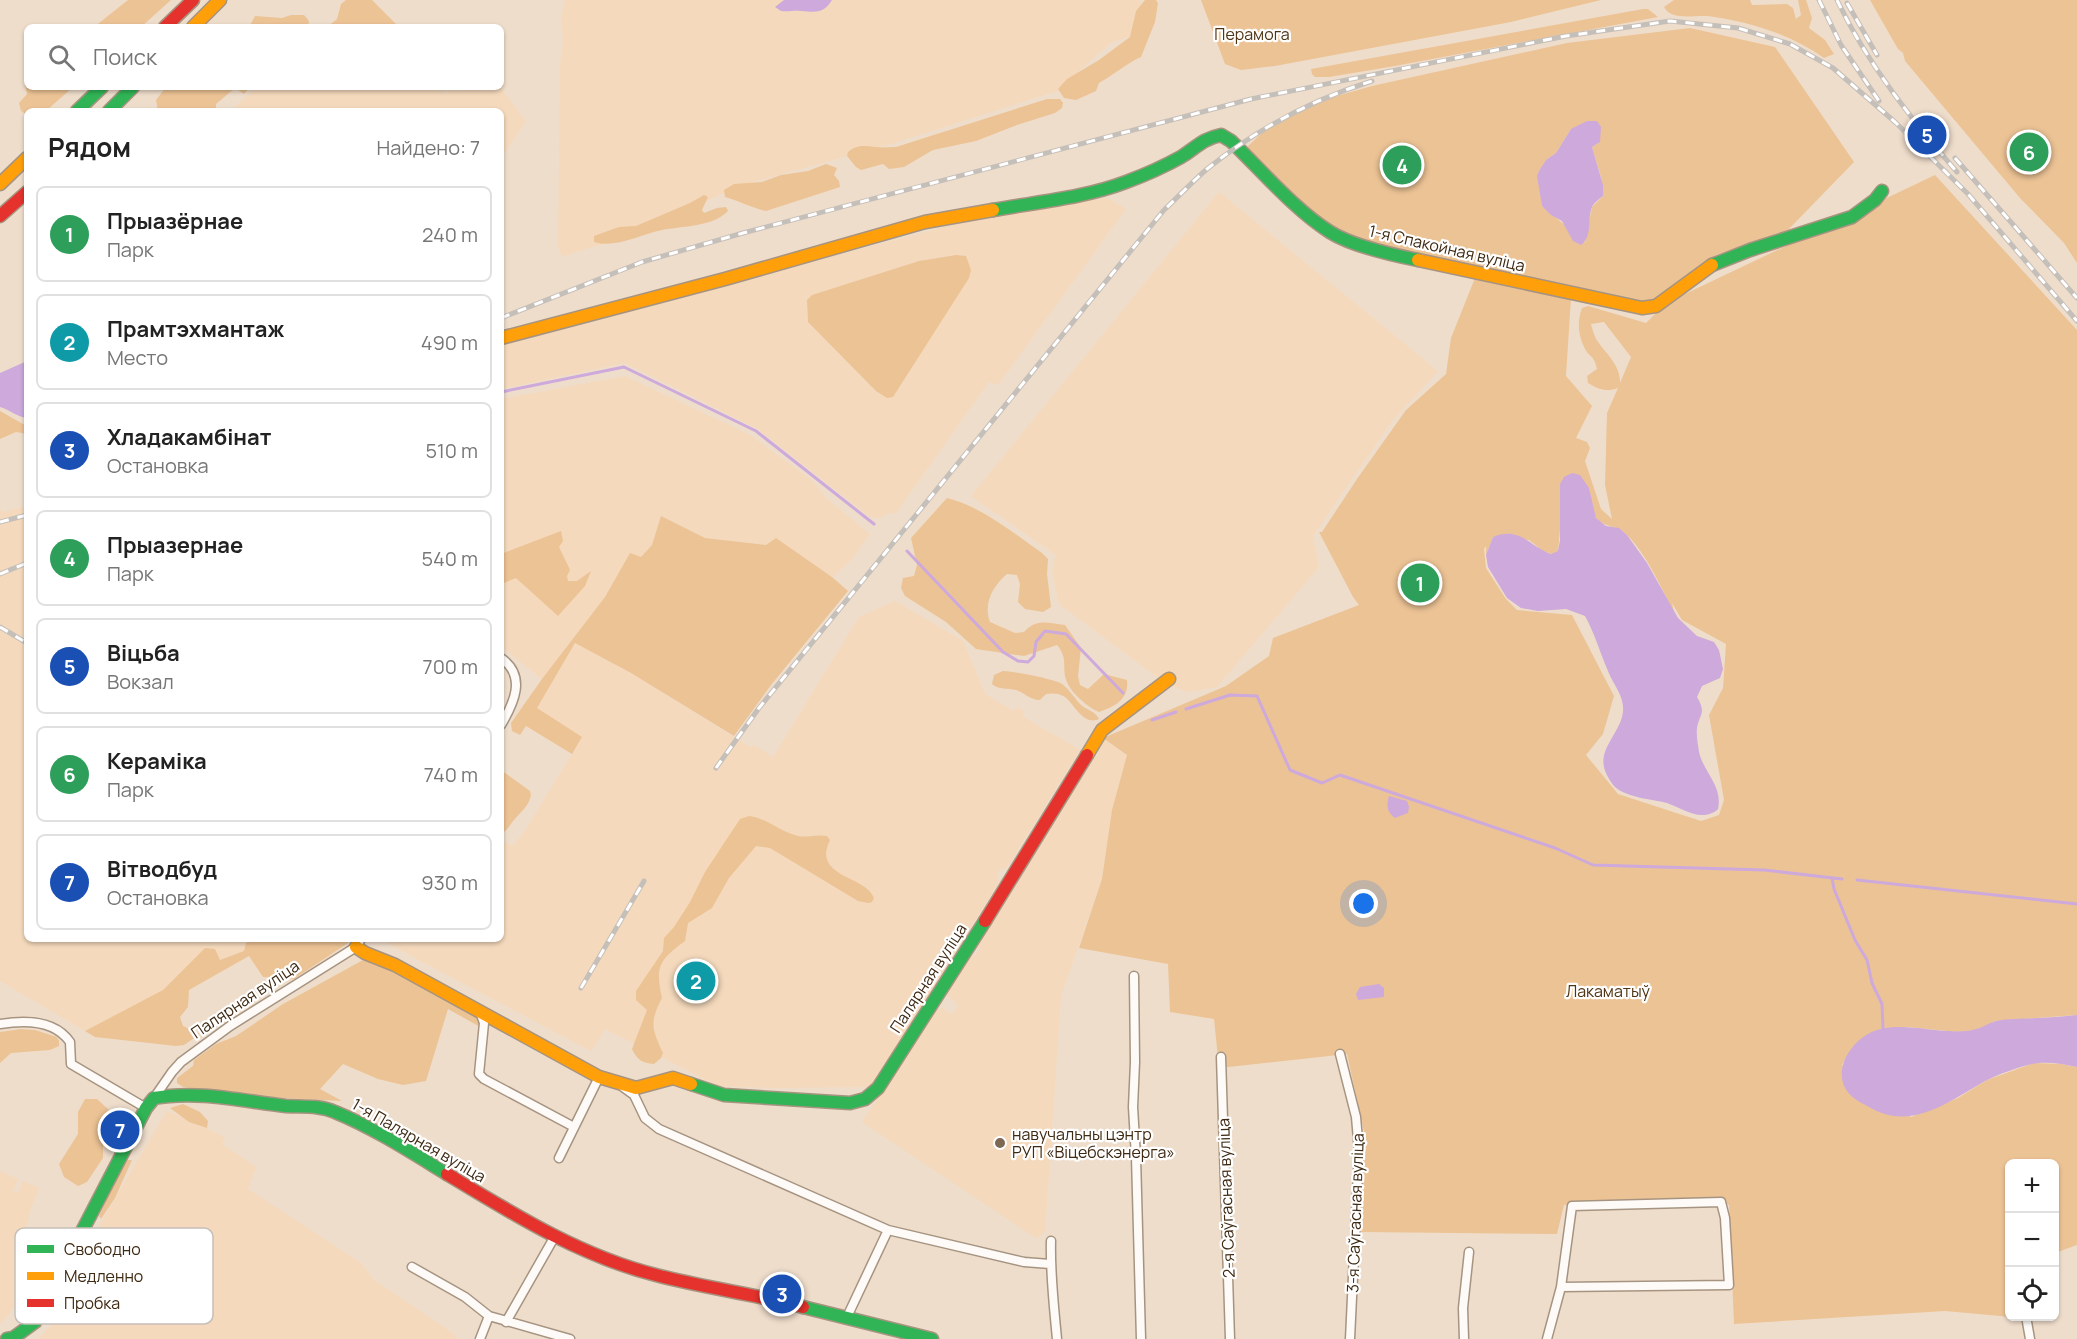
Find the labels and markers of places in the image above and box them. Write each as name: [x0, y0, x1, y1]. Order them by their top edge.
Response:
pin: 5: [1908, 112, 1946, 158]
pin: 6: [2010, 130, 2048, 174]
pin: 4: [1382, 142, 1422, 188]
pin: 1: [1400, 560, 1440, 606]
pin: 2: [676, 958, 716, 1004]
pin: 7: [100, 1108, 140, 1152]
place label: навучальны цэнтр РУП «Віцебскэнерга»: [1012, 1123, 1175, 1163]
marker: навучальны цэнтр РУП «Віцебскэнерга»: [993, 1136, 1007, 1150]
pin: 3: [762, 1272, 802, 1316]

